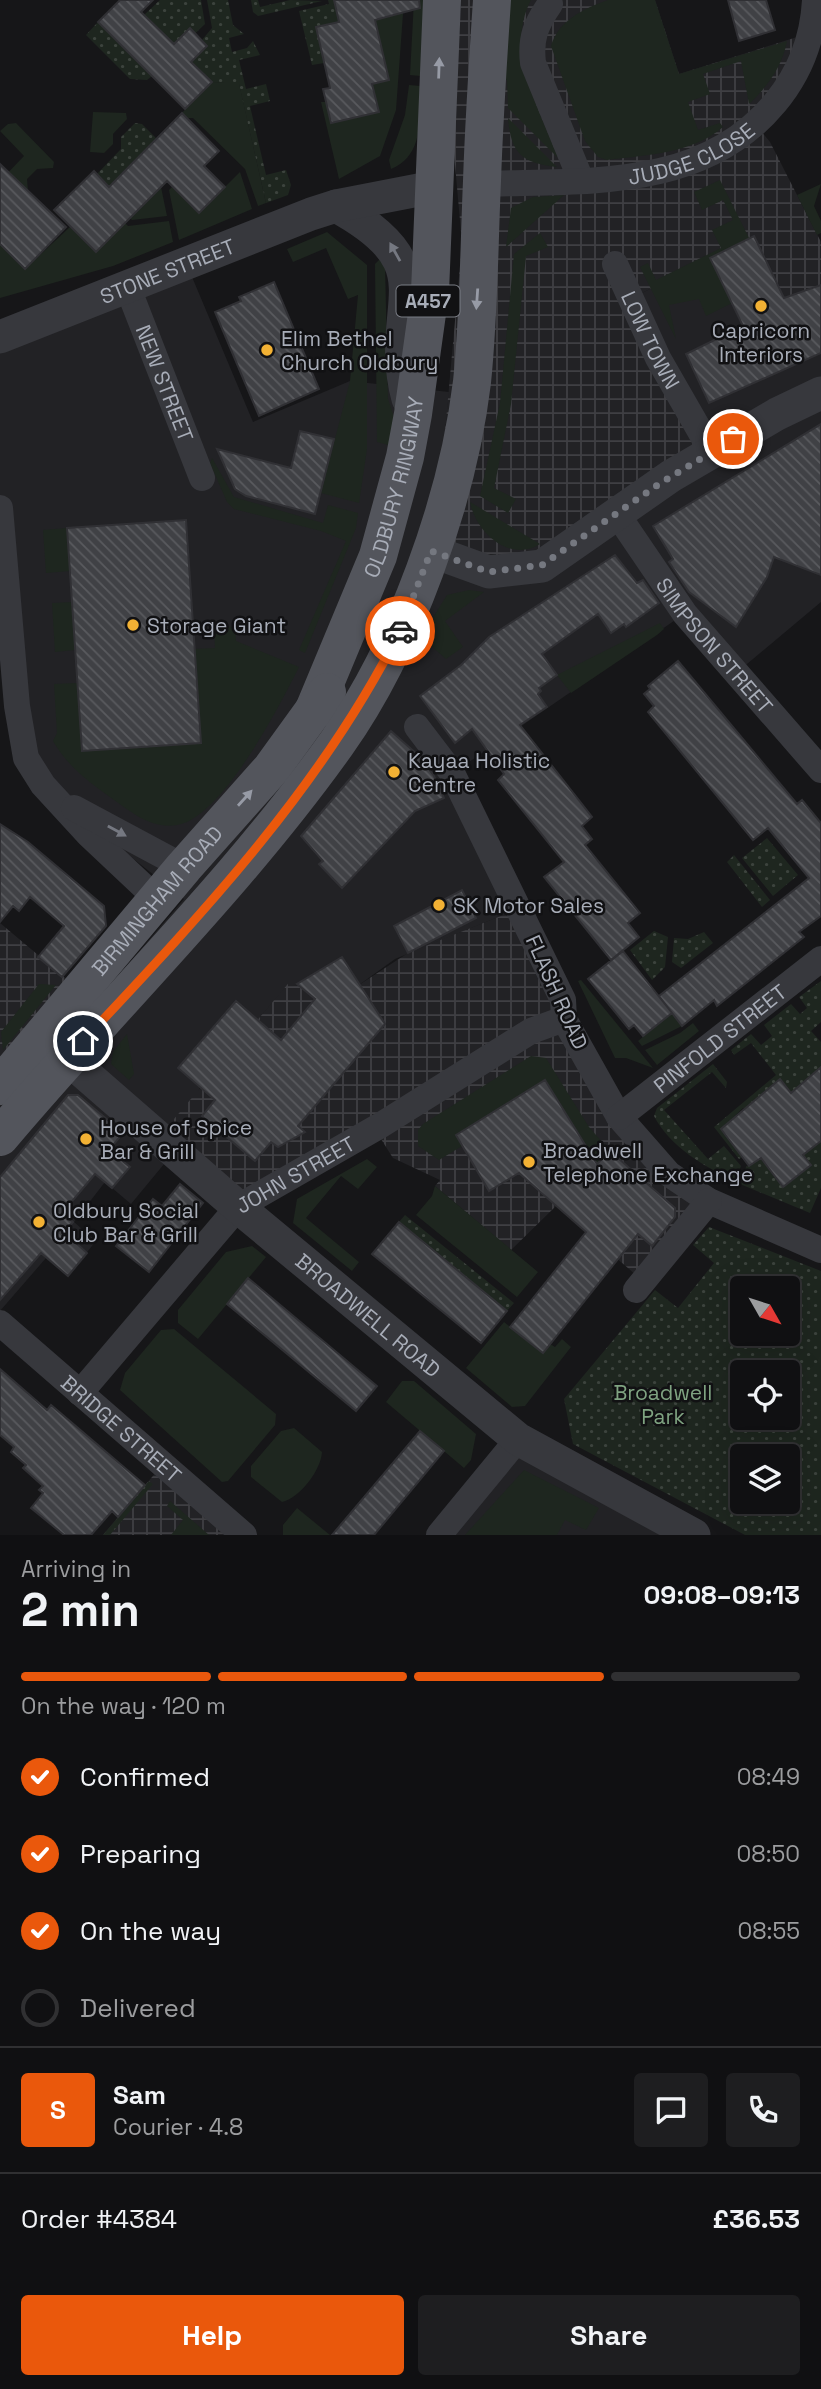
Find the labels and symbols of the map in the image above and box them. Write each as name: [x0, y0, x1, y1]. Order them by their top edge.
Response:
one-way arrow: [433, 56, 444, 78]
street label: JUDGE CLOSE: [626, 116, 760, 190]
street label: STONE STREET: [96, 232, 239, 310]
one-way arrow: [389, 243, 401, 262]
road number: A457: [396, 286, 460, 316]
street label: LOW TOWN: [616, 287, 686, 394]
one-way arrow: [471, 288, 482, 310]
marker: Capricorn Interiors: [753, 298, 769, 314]
place label: Capricorn Interiors: [712, 317, 810, 368]
street label: NEW STREET: [130, 321, 200, 445]
place label: Elim Bethel Church Oldbury: [281, 325, 438, 376]
marker: Elim Bethel Church Oldbury: [259, 342, 275, 358]
street label: OLDBURY RINGWAY: [357, 394, 429, 582]
pin: [703, 409, 763, 469]
street label: SIMPSON STREET: [651, 572, 779, 719]
courier: [365, 596, 435, 666]
place label: Storage Giant: [147, 612, 286, 639]
marker: Storage Giant: [125, 617, 141, 633]
place label: Kayaa Holistic Centre: [408, 747, 550, 798]
marker: Kayaa Holistic Centre: [386, 764, 402, 780]
one-way arrow: [237, 790, 253, 807]
street label: BIRMINGHAM ROAD: [85, 820, 228, 981]
one-way arrow: [107, 825, 127, 837]
place label: SK Motor Sales: [453, 892, 604, 919]
marker: SK Motor Sales: [431, 897, 447, 913]
street label: FLASH ROAD: [520, 931, 594, 1053]
street label: PINFOLD STREET: [648, 978, 792, 1099]
pin: [53, 1011, 113, 1071]
place label: House of Spice Bar & Grill: [100, 1114, 252, 1165]
street label: JOHN STREET: [231, 1129, 360, 1219]
marker: House of Spice Bar & Grill: [78, 1131, 94, 1147]
place label: Broadwell Telephone Exchange: [543, 1137, 753, 1188]
marker: Broadwell Telephone Exchange: [521, 1154, 537, 1170]
place label: Oldbury Social Club Bar & Grill: [53, 1197, 199, 1248]
marker: Oldbury Social Club Bar & Grill: [31, 1214, 47, 1230]
street label: BROADWELL ROAD: [290, 1247, 446, 1383]
north arrow: [730, 1276, 800, 1346]
street label: BRIDGE STREET: [56, 1369, 187, 1488]
park label: Broadwell Park: [613, 1379, 713, 1430]

